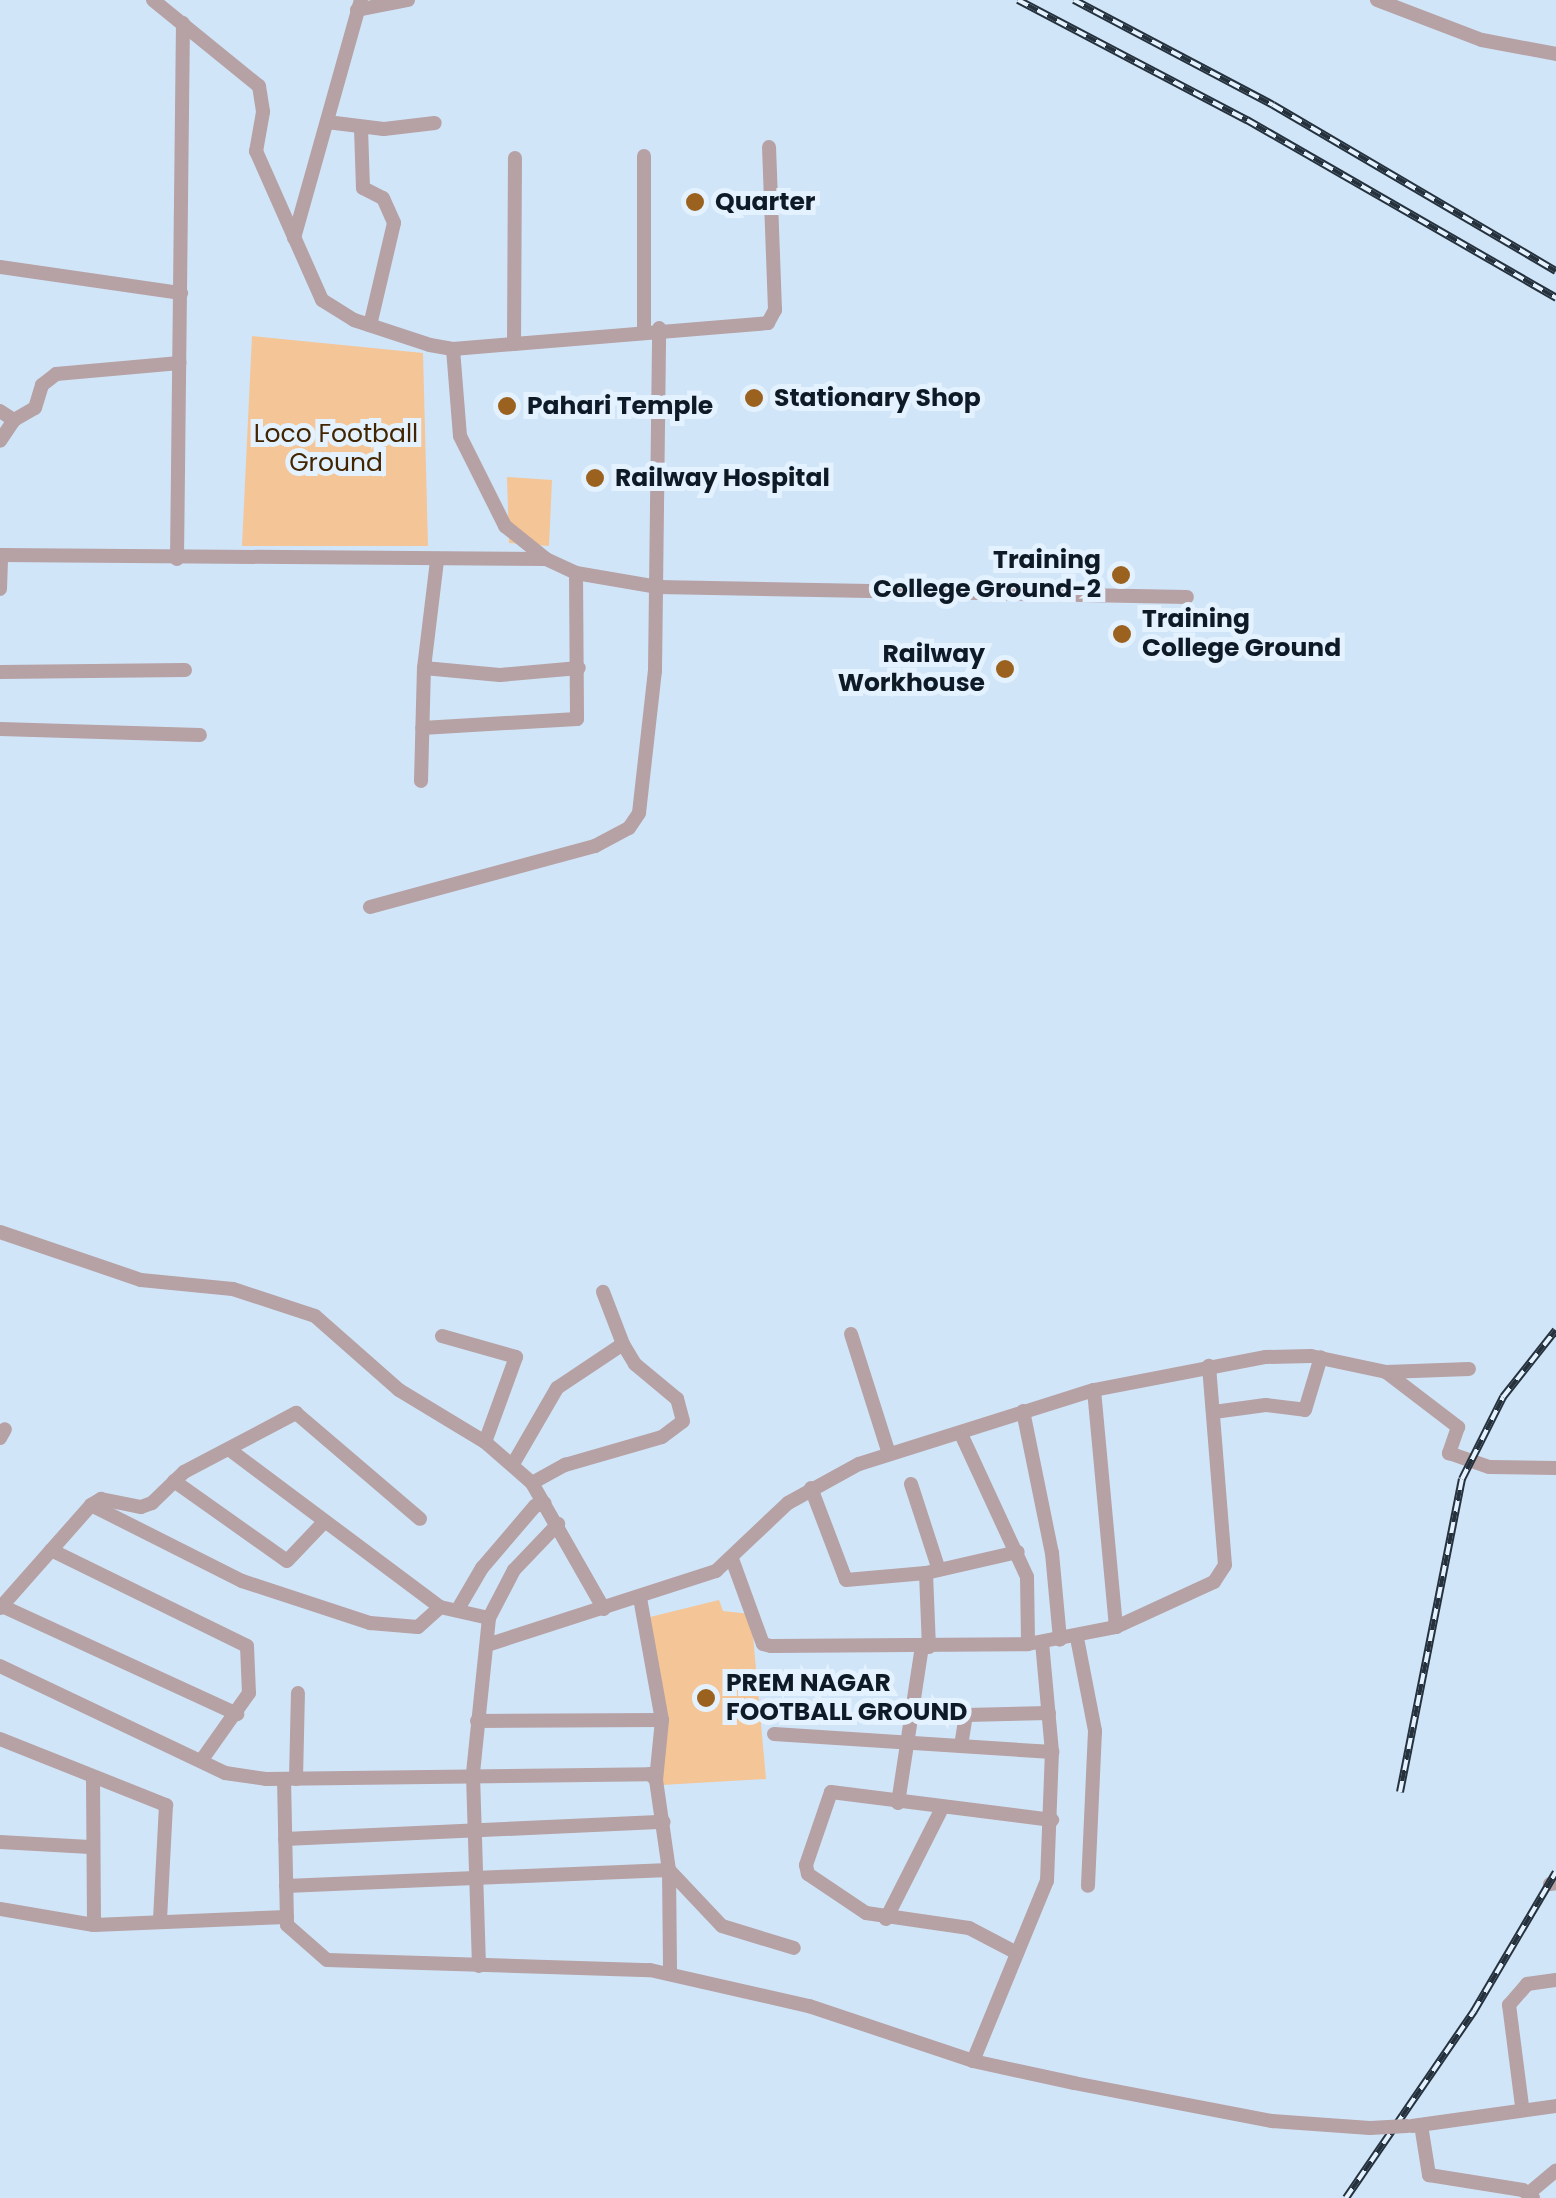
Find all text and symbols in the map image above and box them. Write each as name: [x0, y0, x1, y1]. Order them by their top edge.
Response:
place label: Quarter: [715, 187, 815, 217]
marker: Quarter: [684, 191, 706, 213]
place label: Stationary Shop: [774, 383, 981, 413]
marker: Stationary Shop: [743, 387, 765, 409]
place label: Pahari Temple: [527, 391, 713, 421]
marker: Pahari Temple: [496, 395, 518, 417]
park label: Loco Football Ground: [254, 420, 418, 479]
place label: Railway Hospital: [615, 463, 830, 493]
marker: Railway Hospital: [584, 467, 606, 489]
place label: Training College Ground-2: [873, 546, 1101, 605]
marker: Training College Ground-2: [1110, 564, 1132, 586]
place label: Training College Ground: [1142, 605, 1341, 664]
marker: Training College Ground: [1111, 623, 1133, 645]
place label: Railway Workhouse: [838, 640, 985, 699]
marker: Railway Workhouse: [994, 658, 1016, 680]
place label: PREM NAGAR FOOTBALL GROUND: [726, 1669, 967, 1728]
marker: PREM NAGAR FOOTBALL GROUND: [695, 1687, 717, 1709]

